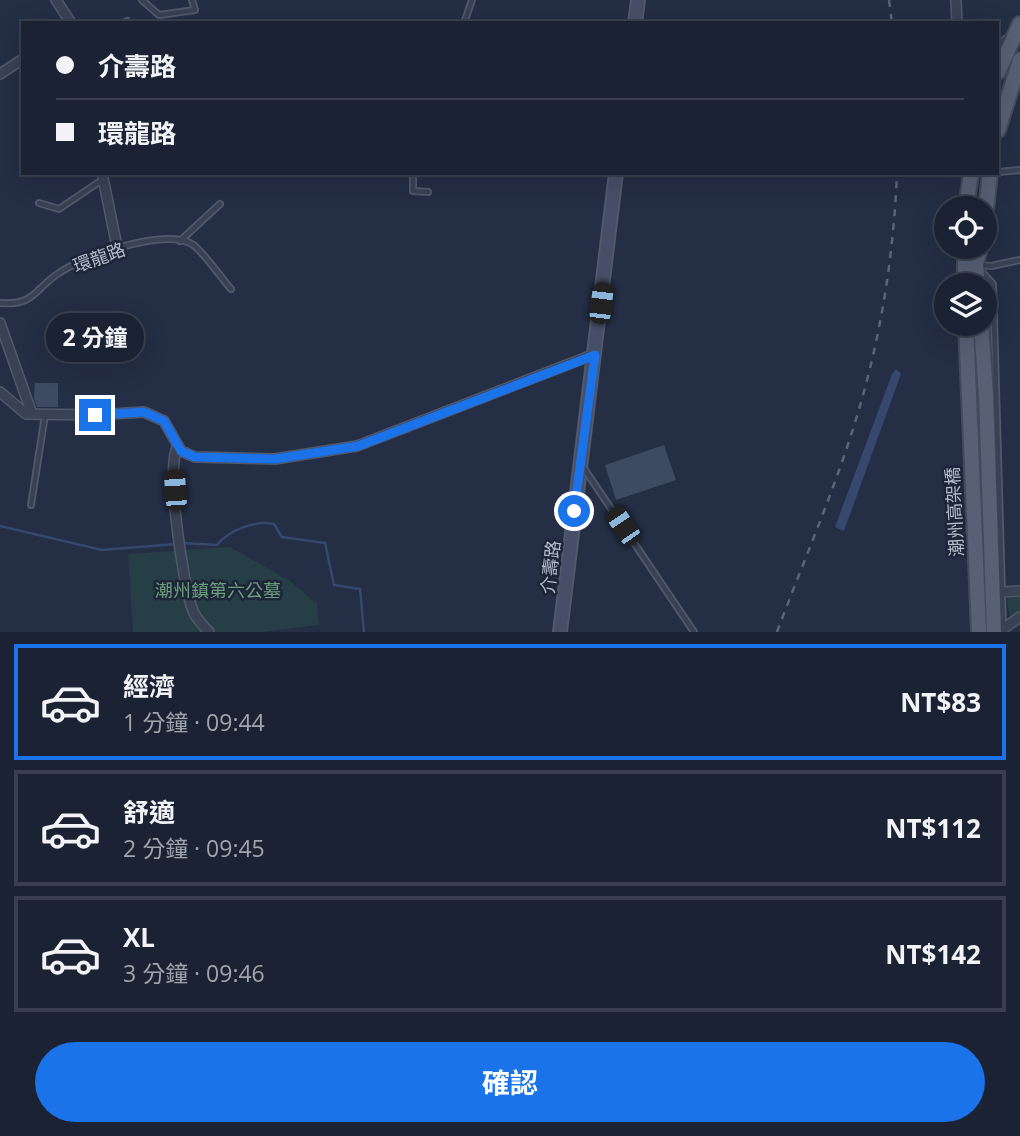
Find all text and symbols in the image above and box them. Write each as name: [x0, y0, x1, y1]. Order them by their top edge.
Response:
text: 介壽路: [98, 48, 176, 84]
text: 環龍路: [98, 115, 176, 151]
map controls: [934, 196, 997, 336]
button: locate: [934, 196, 997, 259]
street label: 環龍路: [70, 236, 128, 278]
button: layers: [934, 273, 997, 336]
car: [589, 281, 614, 325]
callout: 2 分鐘: [46, 314, 144, 362]
text: 2 分鐘: [62, 321, 128, 353]
route end: [79, 399, 111, 431]
street label: 潮州高架橋: [940, 466, 968, 558]
car: [164, 468, 187, 512]
route start: [558, 495, 590, 527]
car: [603, 503, 644, 549]
street label: 介壽路: [535, 539, 565, 595]
park label: 潮州鎮第六公墓: [155, 578, 281, 602]
text: 經濟: [123, 668, 175, 704]
icon: car: [39, 671, 102, 734]
text: NT$83: [900, 684, 981, 720]
text: 1 分鐘 · 09:44: [123, 706, 265, 738]
text: 舒適: [123, 794, 175, 830]
icon: car: [39, 797, 102, 860]
text: NT$112: [885, 810, 981, 846]
text: 2 分鐘 · 09:45: [123, 832, 265, 864]
text: XL: [123, 919, 155, 955]
icon: car: [39, 923, 102, 986]
text: NT$142: [885, 936, 981, 972]
text: 3 分鐘 · 09:46: [123, 957, 265, 989]
button: 確認: [35, 1042, 985, 1122]

